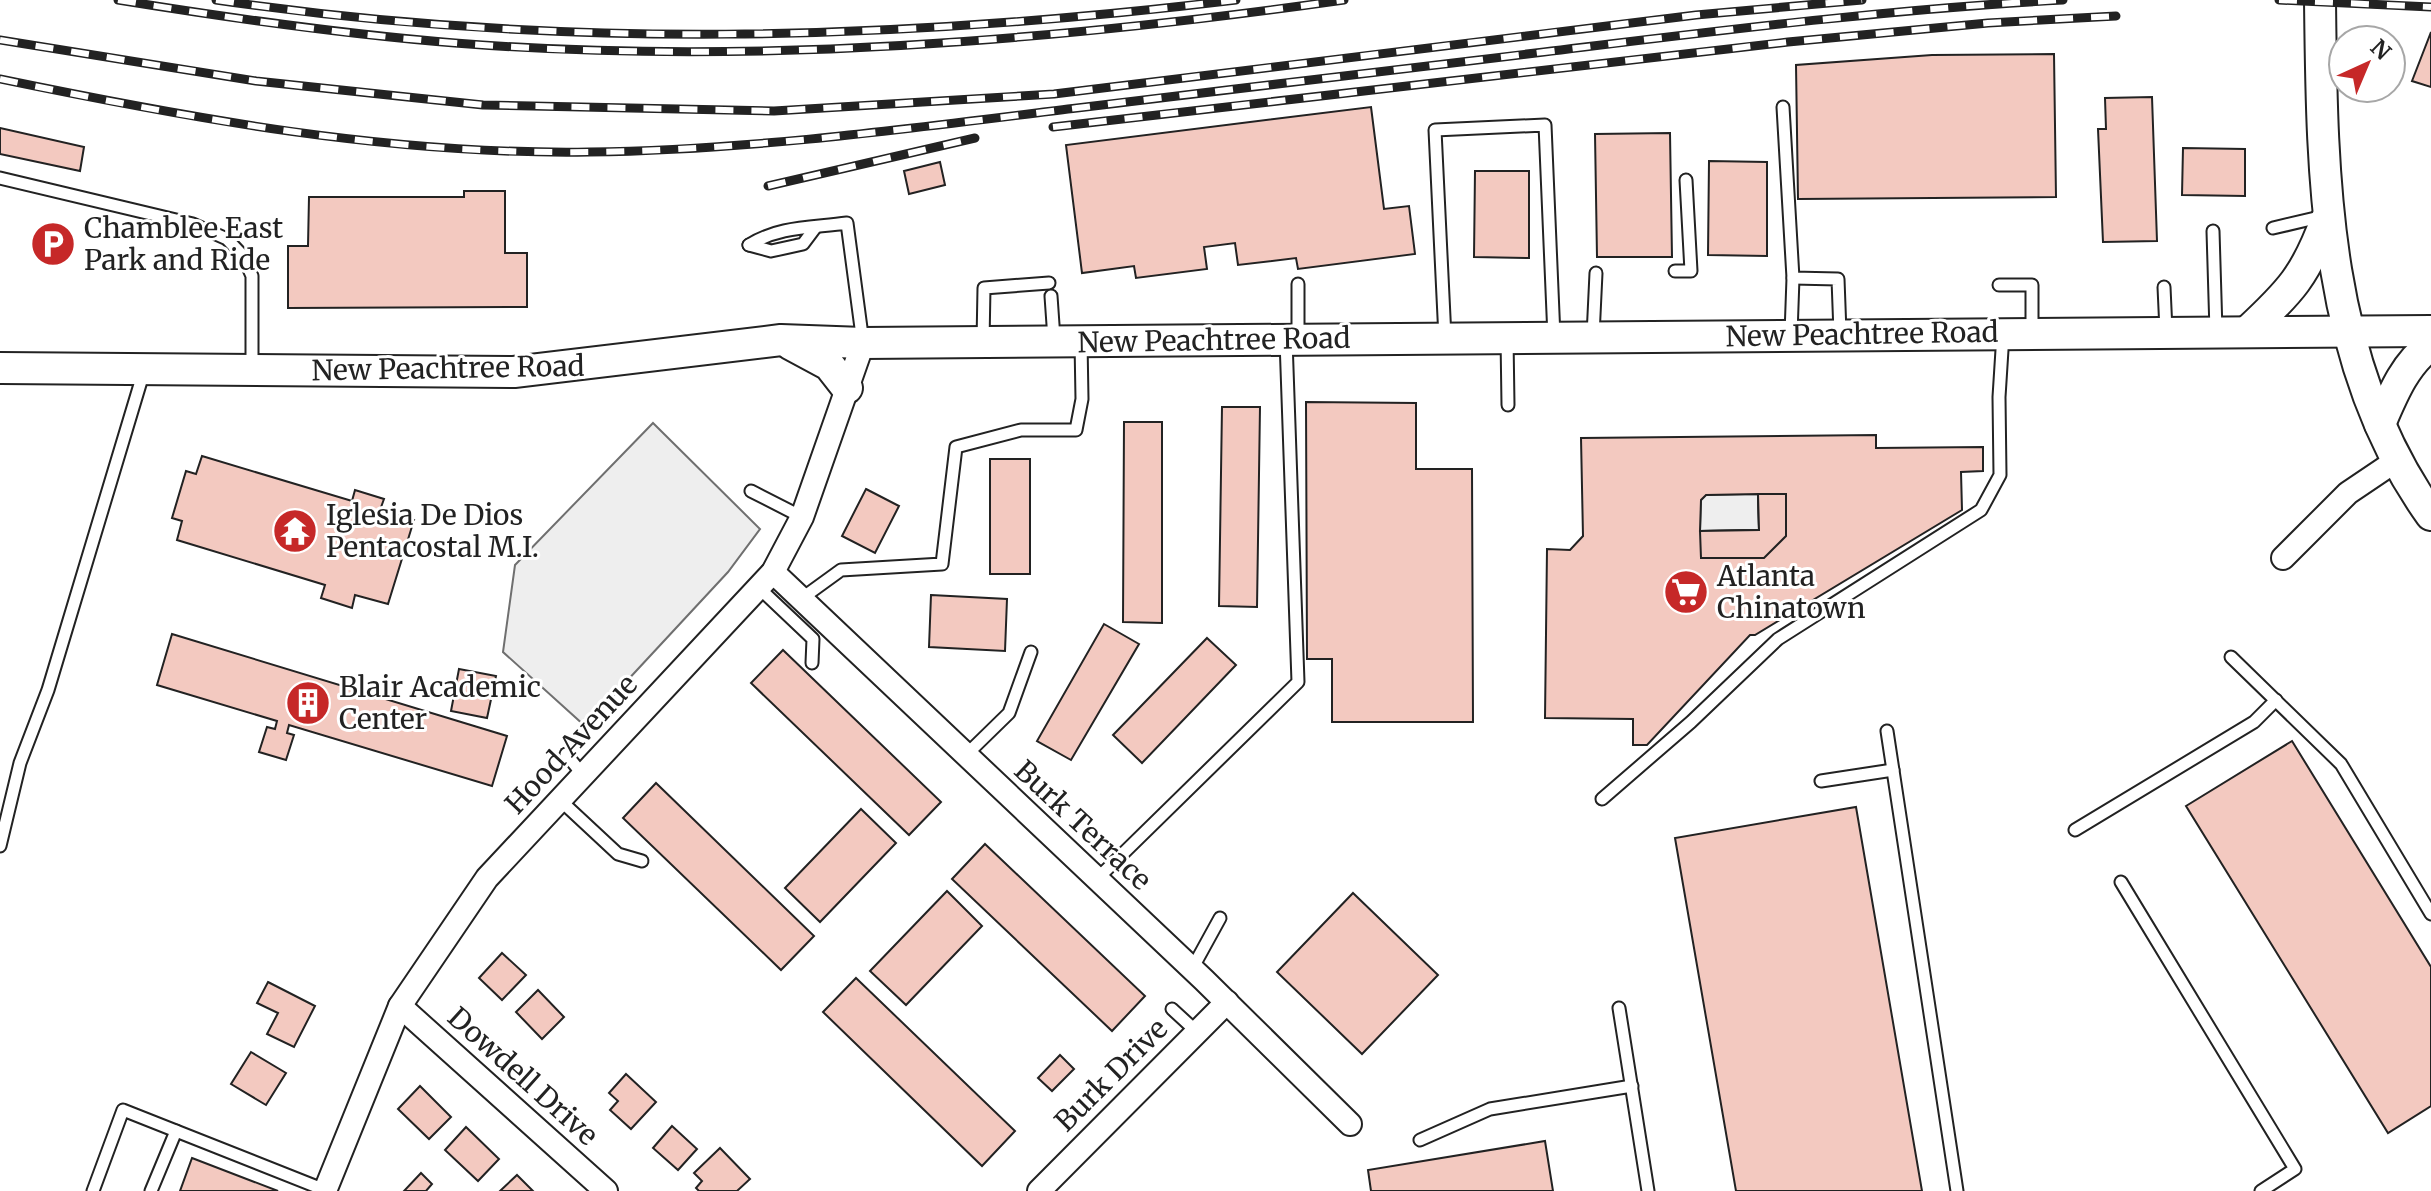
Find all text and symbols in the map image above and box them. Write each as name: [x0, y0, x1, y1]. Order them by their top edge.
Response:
north arrow: [2327, 24, 2407, 104]
text: N: [2365, 34, 2397, 66]
place label: Chamblee East Park and Ride: [84, 210, 283, 278]
parking icon: Chamblee East Park and Ride: [29, 220, 77, 268]
street label: New Peachtree Road: [1725, 314, 1999, 354]
street label: New Peachtree Road: [1077, 320, 1351, 360]
street label: New Peachtree Road: [311, 348, 585, 388]
place label: Iglesia De Dios Pentacostal M.I.: [326, 497, 539, 565]
temple icon: Iglesia De Dios Pentacostal M.I.: [271, 507, 319, 555]
place label: Atlanta Chinatown: [1716, 558, 1865, 626]
supermarket icon: Atlanta Chinatown: [1662, 568, 1710, 616]
street label: Hood Avenue: [497, 667, 645, 821]
place label: Blair Academic Center: [339, 669, 541, 737]
building icon: Blair Academic Center: [284, 679, 332, 727]
street label: Burk Terrace: [1007, 752, 1159, 898]
street label: Dowdell Drive: [440, 999, 606, 1153]
street label: Burk Drive: [1047, 1011, 1175, 1139]

